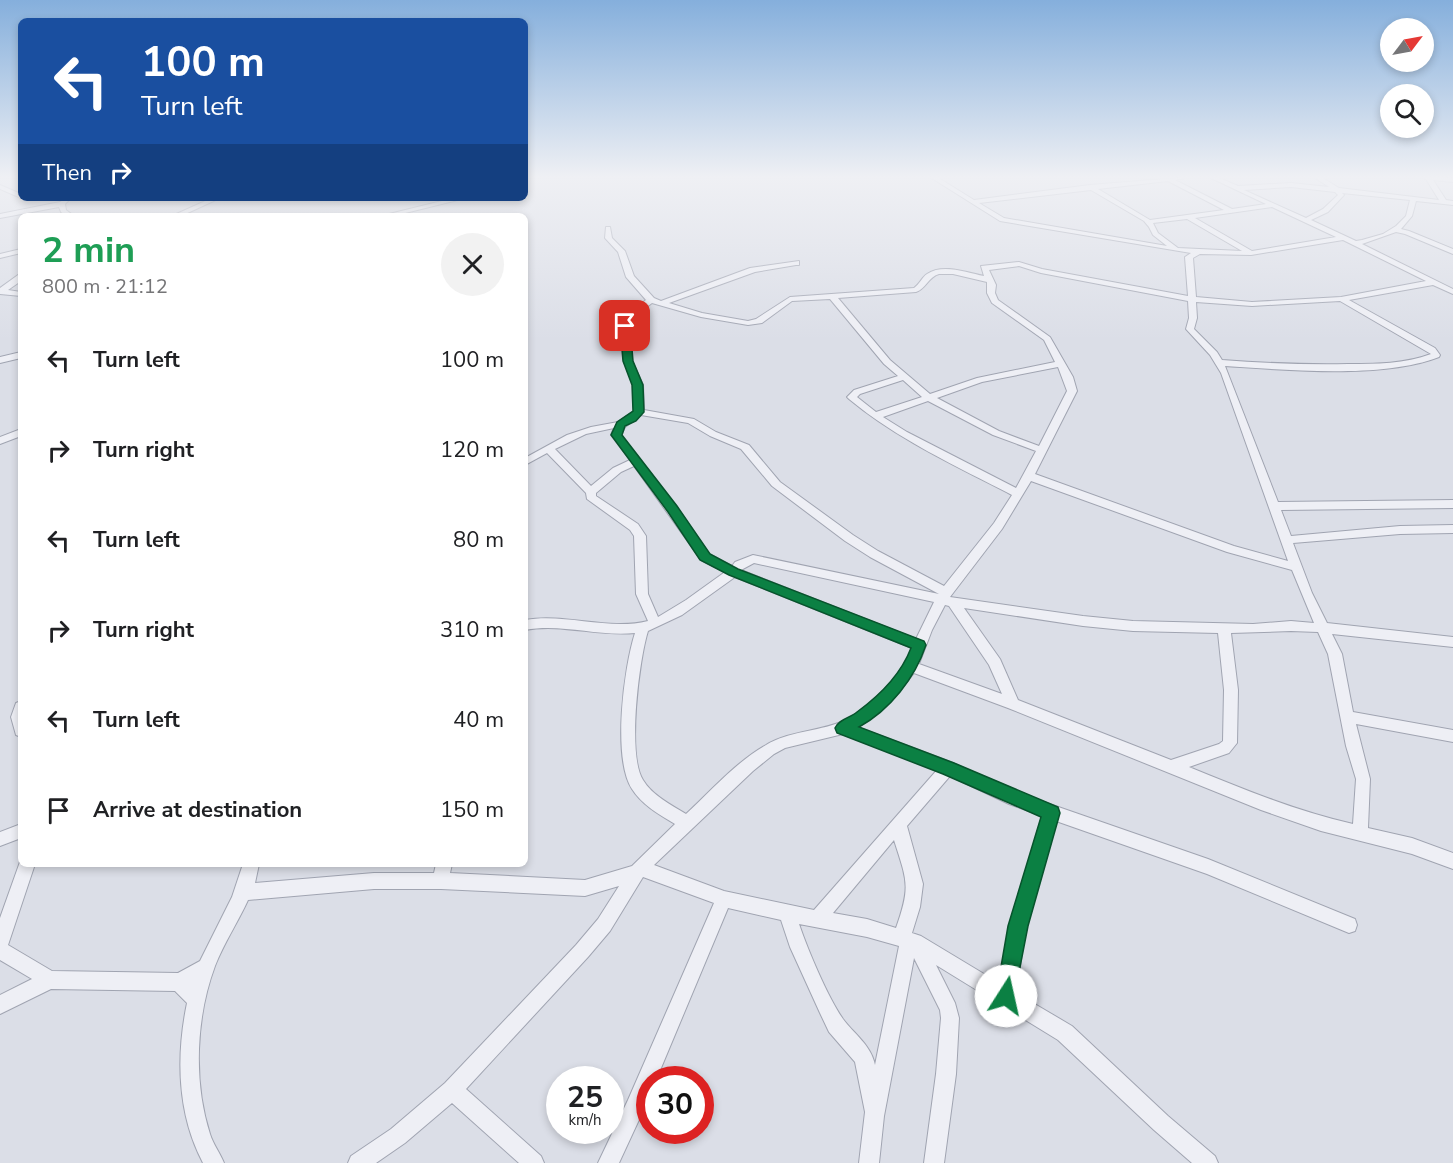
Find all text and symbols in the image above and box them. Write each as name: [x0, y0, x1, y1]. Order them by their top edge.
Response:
north arrow: [1380, 18, 1434, 72]
map controls: [1380, 18, 1434, 138]
text: 100 m: [141, 34, 265, 91]
icon: left: [42, 42, 120, 120]
button: search: [1380, 84, 1434, 138]
text: Turn left: [141, 88, 242, 125]
icon: right: [104, 156, 137, 189]
text: Then: [42, 158, 92, 188]
text: 2 min: [42, 226, 135, 275]
button: close: [441, 233, 504, 296]
text: 800 m · 21:12: [42, 273, 168, 300]
pin: [599, 300, 650, 351]
icon: arrive: [608, 309, 641, 342]
icon: left: [42, 344, 75, 377]
text: Turn left: [93, 345, 180, 375]
text: 100 m: [440, 345, 504, 375]
icon: right: [42, 434, 75, 467]
text: Turn right: [93, 435, 194, 465]
text: 120 m: [440, 435, 504, 465]
icon: left: [42, 524, 75, 557]
text: Turn left: [93, 525, 180, 555]
text: 80 m: [453, 525, 504, 555]
icon: right: [42, 614, 75, 647]
text: Turn right: [93, 615, 194, 645]
text: 310 m: [440, 615, 504, 645]
icon: left: [42, 704, 75, 737]
text: Turn left: [93, 705, 180, 735]
text: 40 m: [453, 705, 504, 735]
icon: arrive: [42, 794, 75, 827]
text: Arrive at destination: [93, 795, 302, 825]
text: 150 m: [440, 795, 504, 825]
position arrow: [974, 964, 1038, 1028]
speed limit sign: 30: [636, 1066, 714, 1144]
text: 25: [567, 1077, 603, 1118]
text: km/h: [568, 1110, 602, 1130]

